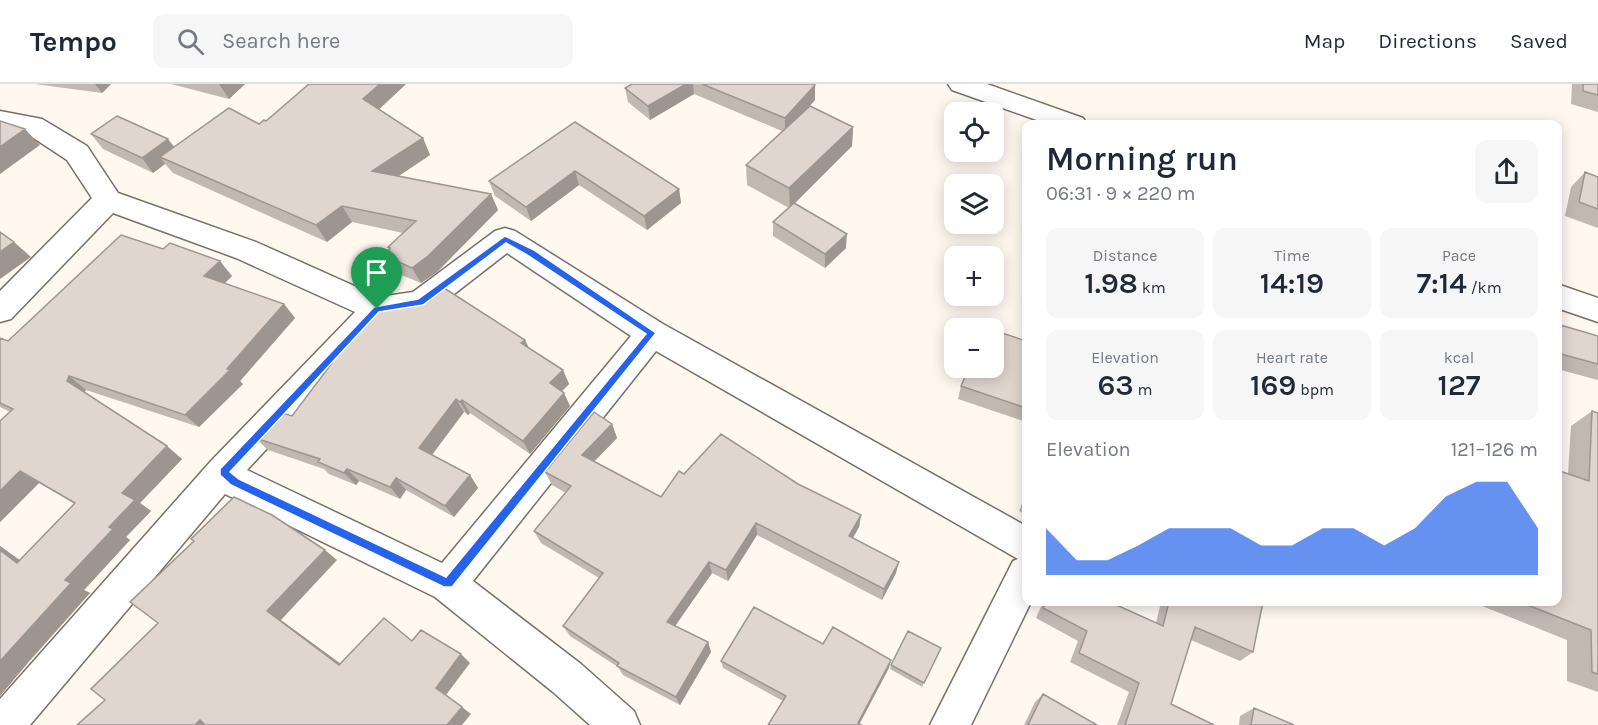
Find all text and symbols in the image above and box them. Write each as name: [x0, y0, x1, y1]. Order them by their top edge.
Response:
search box: [153, 14, 573, 68]
text: Tempo: [30, 25, 117, 58]
icon: search: [174, 25, 207, 58]
text: Search here: [222, 28, 340, 54]
text: Map: [1304, 29, 1345, 53]
text: Directions: [1378, 29, 1477, 53]
text: Saved: [1510, 29, 1568, 53]
map controls: [944, 102, 1004, 378]
button: locate: [944, 102, 1004, 162]
text: Morning run: [1046, 140, 1238, 178]
button: share: [1475, 140, 1538, 203]
button: layers: [944, 174, 1004, 234]
text: 06:31 · 9 × 220 m: [1046, 182, 1196, 205]
button: +: [944, 246, 1004, 306]
text: Distance: [1093, 246, 1157, 265]
text: Time: [1274, 246, 1310, 265]
text: Pace: [1442, 246, 1476, 265]
pin: [351, 247, 402, 309]
icon: arrive: [360, 256, 393, 289]
text: 1.98: [1084, 265, 1138, 301]
text: 14:19: [1260, 265, 1324, 301]
text: 7:14: [1416, 265, 1467, 301]
text: km: [1138, 278, 1166, 297]
text: /km: [1467, 278, 1502, 297]
button: −: [944, 318, 1004, 378]
text: Elevation: [1091, 348, 1159, 367]
text: Heart rate: [1256, 348, 1328, 367]
text: kcal: [1444, 348, 1474, 367]
text: 63: [1097, 367, 1134, 403]
text: 169: [1250, 367, 1296, 403]
text: 127: [1437, 367, 1481, 403]
text: m: [1134, 380, 1153, 399]
text: bpm: [1296, 380, 1334, 399]
text: Elevation: [1046, 438, 1131, 461]
text: 121–126 m: [1451, 438, 1538, 461]

